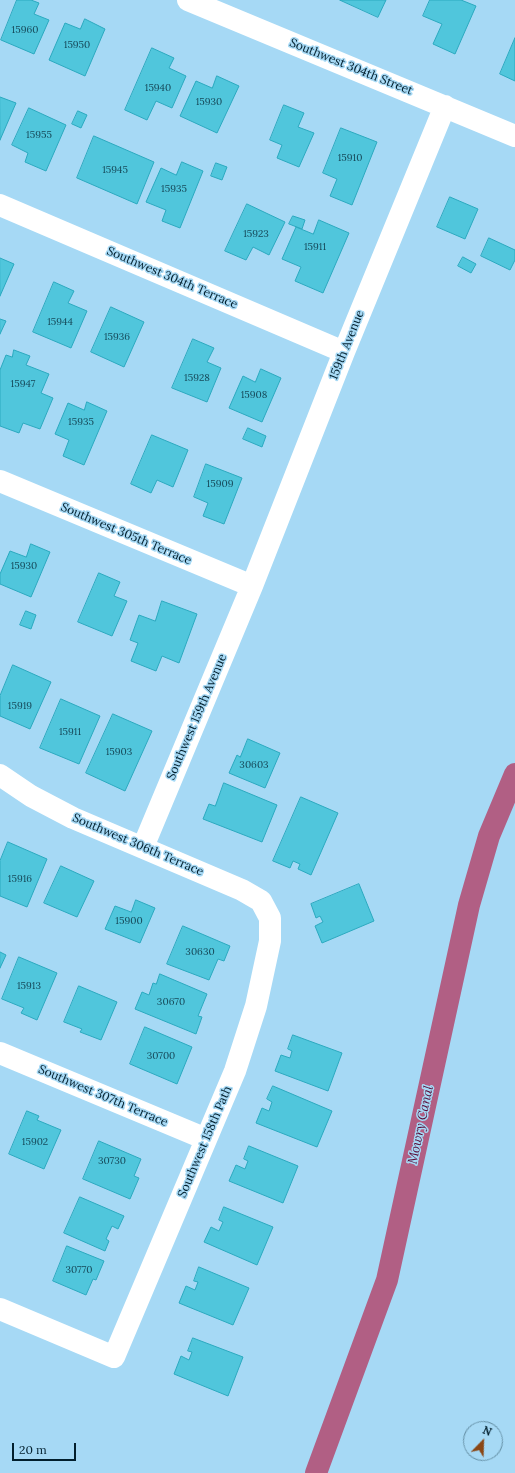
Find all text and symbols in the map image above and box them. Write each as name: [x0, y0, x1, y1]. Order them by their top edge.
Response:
house number: 15960: [12, 24, 38, 36]
street label: Southwest 304th Street: [287, 36, 415, 98]
house number: 15950: [64, 39, 90, 51]
house number: 15940: [145, 82, 171, 94]
house number: 15930: [196, 96, 222, 108]
house number: 15955: [26, 129, 52, 141]
house number: 15910: [338, 152, 362, 164]
house number: 15945: [102, 164, 128, 176]
house number: 15935: [161, 183, 187, 195]
house number: 15923: [243, 228, 269, 240]
house number: 15911: [304, 241, 326, 253]
street label: Southwest 304th Terrace: [104, 244, 240, 312]
street label: 159th Avenue: [327, 308, 367, 382]
house number: 15944: [47, 316, 73, 328]
house number: 15936: [104, 331, 130, 343]
house number: 15928: [184, 372, 210, 384]
house number: 15947: [11, 378, 35, 390]
house number: 15908: [241, 389, 267, 401]
house number: 15935: [68, 416, 94, 428]
house number: 15909: [207, 478, 233, 490]
street label: Southwest 305th Terrace: [58, 500, 194, 568]
house number: 15930: [11, 560, 37, 572]
street label: Southwest 159th Avenue: [164, 652, 230, 782]
house number: 15919: [8, 700, 32, 712]
house number: 15911: [59, 726, 81, 738]
house number: 15903: [106, 746, 132, 758]
house number: 30603: [239, 759, 269, 771]
street label: Southwest 306th Terrace: [70, 811, 206, 879]
house number: 15916: [8, 873, 32, 885]
house number: 15900: [115, 915, 143, 927]
house number: 30630: [185, 946, 215, 958]
house number: 15913: [17, 980, 41, 992]
house number: 30670: [157, 996, 185, 1008]
house number: 30700: [147, 1050, 175, 1062]
street label: Southwest 307th Terrace: [36, 1062, 170, 1130]
street label: Southwest 158th Path: [175, 1084, 235, 1200]
water label: Mowry Canal: [405, 1084, 437, 1166]
house number: 15902: [22, 1136, 48, 1148]
house number: 30730: [98, 1155, 126, 1167]
house number: 30770: [66, 1264, 92, 1276]
north arrow: [463, 1421, 503, 1461]
text: N: [481, 1423, 494, 1439]
scale bar: [14, 1435, 78, 1461]
text: 20 m: [19, 1442, 47, 1457]

